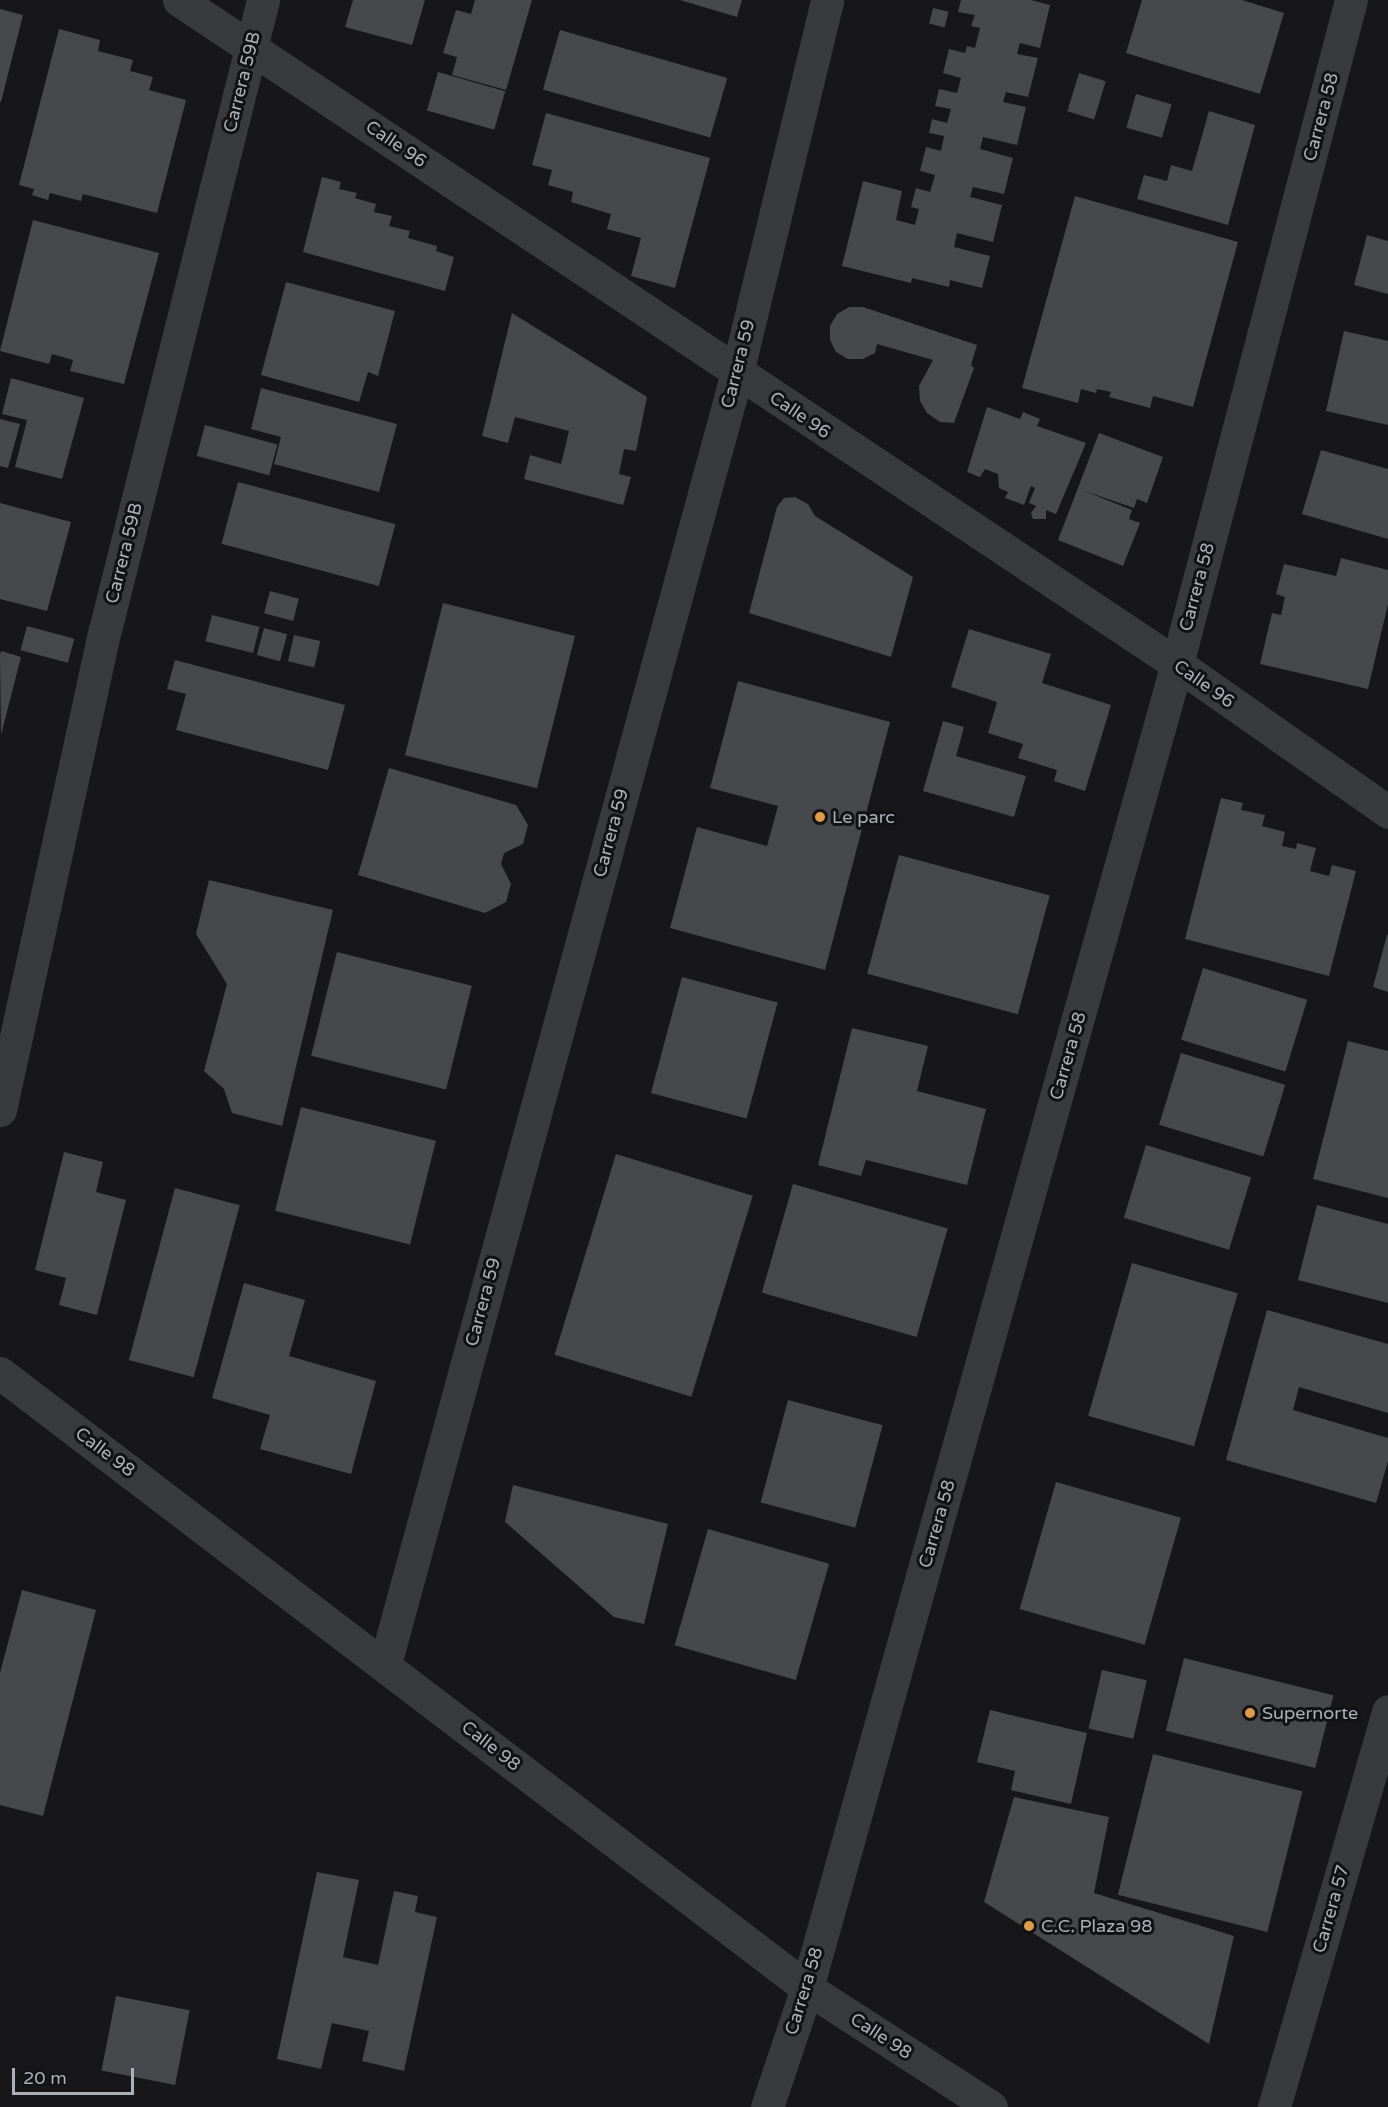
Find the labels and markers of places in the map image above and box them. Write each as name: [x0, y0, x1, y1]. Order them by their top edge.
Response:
place label: Le parc: [832, 806, 895, 828]
marker: Le parc: [813, 810, 827, 824]
place label: Supernorte: [1262, 1702, 1358, 1724]
marker: Supernorte: [1243, 1706, 1257, 1720]
place label: C.C. Plaza 98: [1041, 1915, 1153, 1937]
marker: C.C. Plaza 98: [1022, 1919, 1036, 1933]

